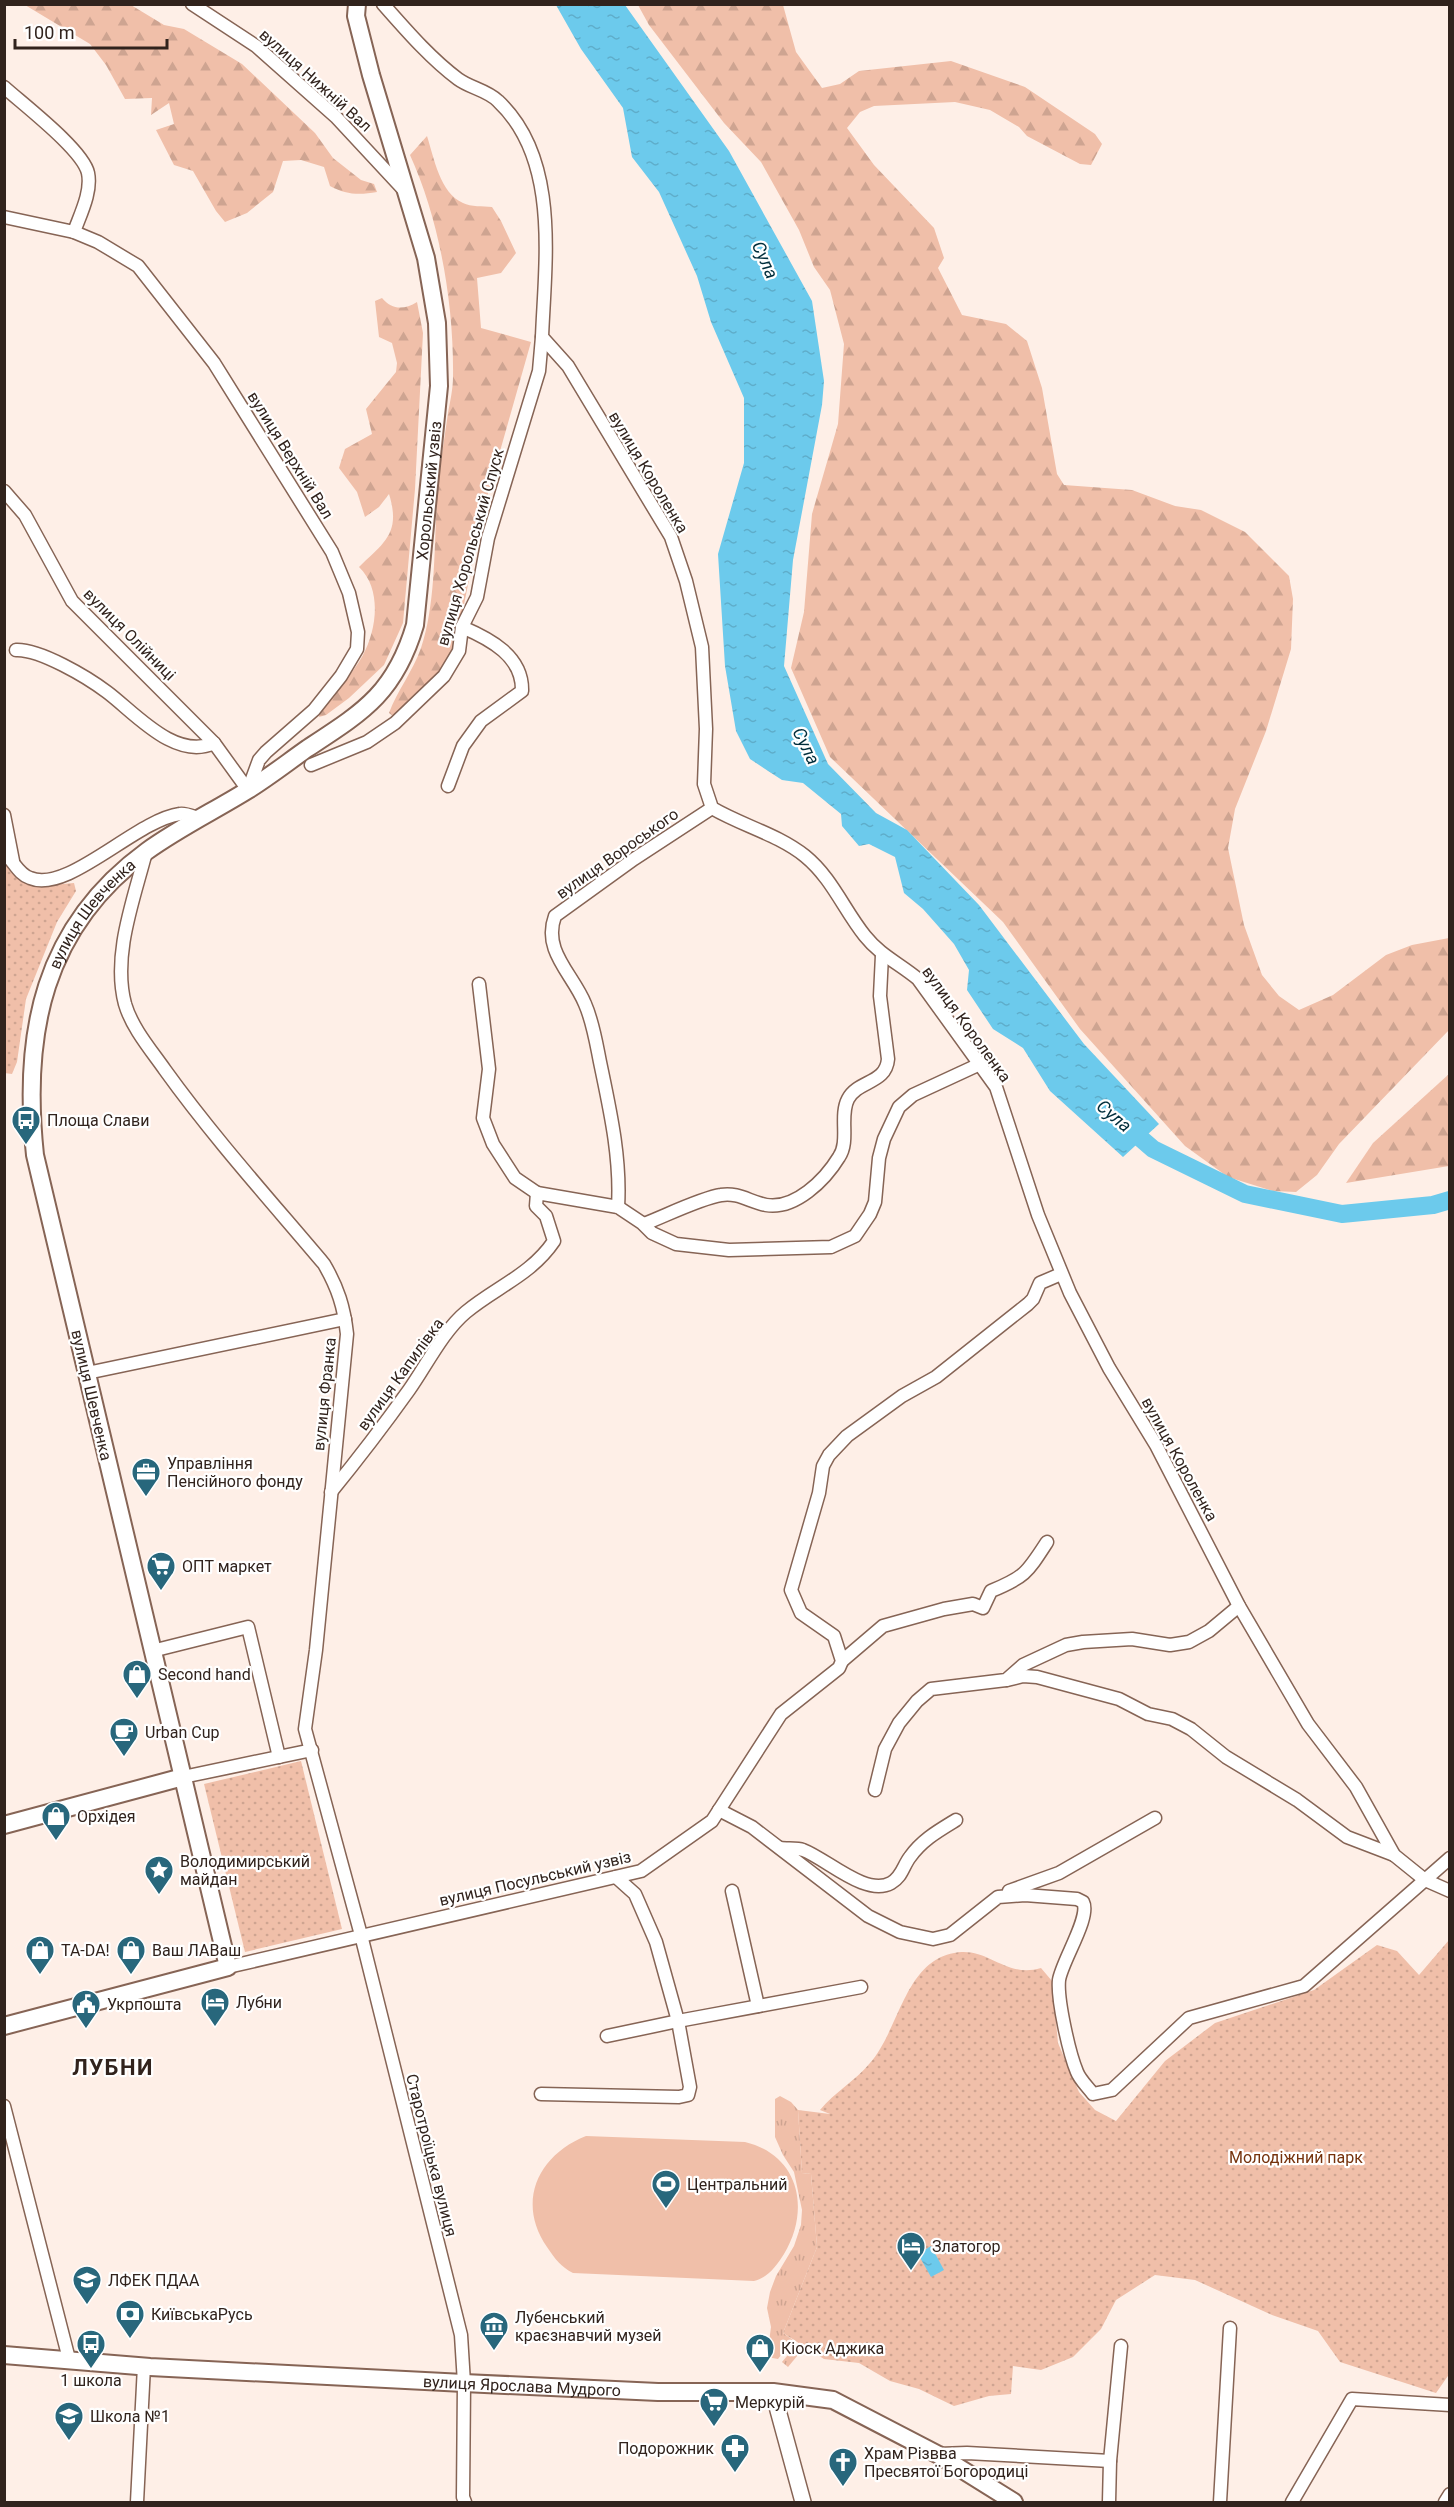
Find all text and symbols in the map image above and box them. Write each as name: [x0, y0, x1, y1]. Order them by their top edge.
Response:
scale bar: [15, 12, 166, 50]
text: 100 m: [24, 22, 75, 43]
street label: вулиця Нижній Вал: [256, 25, 376, 136]
water label: Сула: [748, 238, 783, 282]
street label: вулиця Верхній Вал: [244, 388, 337, 522]
street label: вулиця Короленка: [605, 408, 692, 537]
street label: Хорольський узвіз: [413, 420, 445, 561]
street label: вулиця Хорольський Спуск: [433, 446, 508, 648]
street label: вулиця Олійниці: [80, 584, 180, 684]
water label: Сула: [788, 724, 824, 768]
street label: вулиця Вороського: [553, 804, 682, 903]
street label: вулиця Шевченка: [45, 855, 139, 972]
street label: вулиця Короленка: [918, 963, 1015, 1086]
water label: Сула: [1093, 1095, 1136, 1136]
bus stop icon: Площа Слави: [10, 1104, 42, 1146]
place label: Площа Слави: [47, 1111, 149, 1130]
street label: вулиця Капилівка: [353, 1314, 448, 1434]
street label: вулиця Шевченка: [67, 1328, 116, 1462]
street label: вулиця Франка: [309, 1336, 340, 1452]
street label: вулиця Короленка: [1138, 1394, 1221, 1524]
place label: Управління Пенсійного фонду: [167, 1454, 303, 1491]
office icon: Управління Пенсійного фонду: [130, 1456, 162, 1498]
supermarket icon: ОПТ маркет: [145, 1550, 177, 1592]
place label: ОПТ маркет: [182, 1557, 272, 1576]
shop icon: Second hand: [121, 1658, 153, 1700]
place label: Second hand: [158, 1665, 251, 1684]
cafe icon: Urban Cup: [108, 1716, 140, 1758]
place label: Urban Cup: [145, 1723, 220, 1742]
shop icon: Орхідея: [40, 1800, 72, 1842]
place label: Орхідея: [77, 1807, 136, 1826]
street label: вулиця Посульський узвіз: [437, 1847, 633, 1910]
place label: Володимирський майдан: [180, 1852, 310, 1889]
place icon: Володимирський майдан: [143, 1854, 175, 1896]
shop icon: TA-DA!: [24, 1934, 56, 1976]
shop icon: Ваш ЛАВаш: [115, 1934, 147, 1976]
place label: TA-DA!: [61, 1941, 110, 1960]
place label: Ваш ЛАВаш: [152, 1941, 241, 1960]
hotel icon: Лубни: [199, 1986, 231, 2028]
public building icon: Укрпошта: [70, 1988, 102, 2030]
place label: Лубни: [236, 1993, 282, 2012]
place label: Укрпошта: [107, 1995, 181, 2014]
district label: ЛУБНИ: [72, 2055, 154, 2080]
street label: Старотроїцька вулиця: [402, 2072, 461, 2238]
park label: Молодіжний парк: [1229, 2148, 1363, 2167]
sports icon: Центральний: [650, 2168, 682, 2210]
place label: Центральний: [687, 2175, 787, 2194]
hotel icon: Златогор: [895, 2230, 927, 2272]
place label: Златогор: [932, 2237, 1001, 2256]
school or university icon: ЛФЕК ПДАА: [71, 2264, 103, 2306]
place label: ЛФЕК ПДАА: [108, 2271, 200, 2290]
bank icon: КиївськаРусь: [114, 2298, 146, 2340]
place label: КиївськаРусь: [151, 2305, 253, 2324]
place label: Лубенський краєзнавчий музей: [515, 2308, 662, 2345]
museum icon: Лубенський краєзнавчий музей: [478, 2310, 510, 2352]
bus stop icon: 1 школа: [75, 2328, 107, 2370]
shop icon: Кіоск Аджика: [744, 2332, 776, 2374]
place label: Кіоск Аджика: [781, 2339, 884, 2358]
place label: 1 школа: [60, 2371, 122, 2390]
street label: вулиця Ярослава Мудрого: [423, 2372, 621, 2400]
supermarket icon: Меркурій: [698, 2386, 730, 2428]
place label: Меркурій: [735, 2393, 805, 2412]
school or university icon: Школа №1: [53, 2400, 85, 2442]
place label: Школа №1: [90, 2407, 170, 2426]
pharmacy icon: Подорожник: [719, 2432, 751, 2474]
place label: Подорожник: [618, 2439, 714, 2458]
place label: Храм Різвва Пресвятої Богородиці: [864, 2444, 1028, 2481]
church icon: Храм Різвва Пресвятої Богородиці: [827, 2446, 859, 2488]

